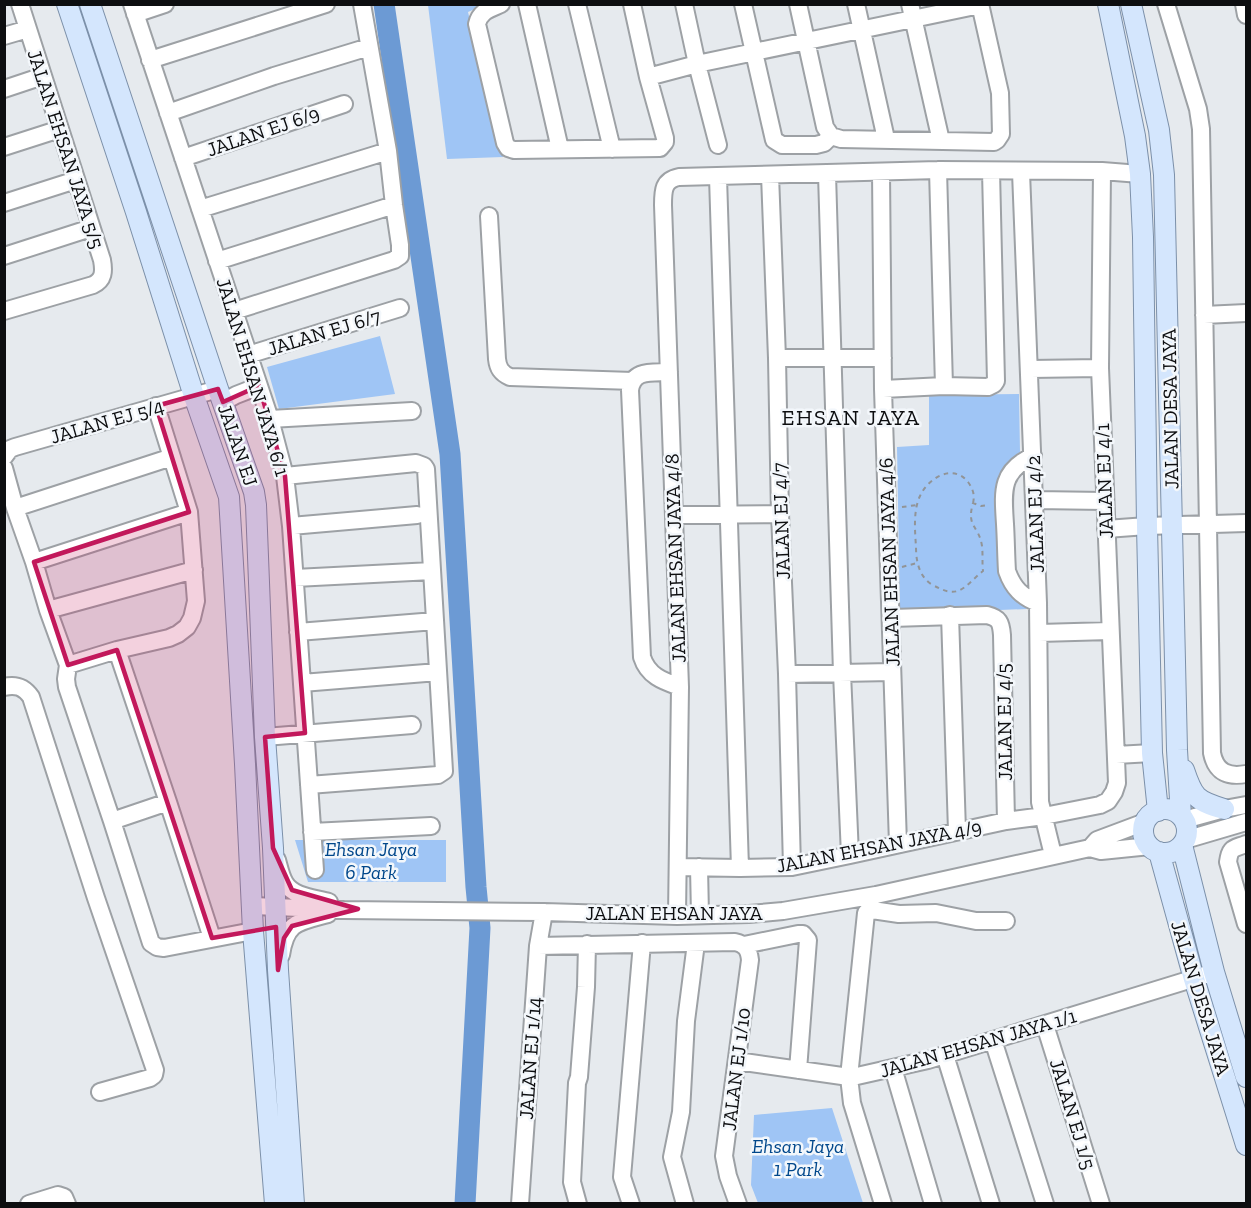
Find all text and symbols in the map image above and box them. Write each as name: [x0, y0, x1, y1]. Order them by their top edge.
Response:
street label: JALAN EHSAN JAYA 5/5: [22, 46, 110, 252]
street label: JALAN EJ 6/9: [204, 101, 322, 161]
street label: JALAN EHSAN JAYA 6/1: [211, 275, 295, 479]
street label: JALAN EJ 6/7: [265, 303, 384, 361]
street label: JALAN DESA JAYA: [1157, 328, 1183, 489]
street label: JALAN EJ 5/4: [48, 393, 167, 449]
street label: JALAN EJ: [213, 401, 263, 489]
district label: EHSAN JAYA: [782, 404, 920, 431]
street label: JALAN EJ 4/1: [1090, 423, 1118, 539]
street label: JALAN EHSAN JAYA 4/8: [659, 453, 691, 663]
street label: JALAN EJ 4/2: [1021, 455, 1049, 573]
street label: JALAN EHSAN JAYA 4/6: [873, 457, 905, 667]
street label: JALAN EJ 4/7: [767, 462, 795, 580]
street label: JALAN EJ 4/5: [991, 663, 1017, 781]
street label: JALAN EHSAN JAYA 4/9: [774, 814, 984, 878]
park label: Ehsan Jaya 6 Park: [325, 837, 417, 884]
street label: JALAN EHSAN JAYA: [585, 901, 764, 925]
street label: JALAN DESA JAYA: [1166, 918, 1236, 1079]
street label: JALAN EJ 1/14: [514, 996, 546, 1120]
street label: JALAN EHSAN JAYA 1/1: [877, 1003, 1079, 1083]
street label: JALAN EJ 1/10: [717, 1006, 755, 1132]
street label: JALAN EJ 1/5: [1045, 1056, 1101, 1172]
park label: Ehsan Jaya 1 Park: [752, 1134, 844, 1181]

